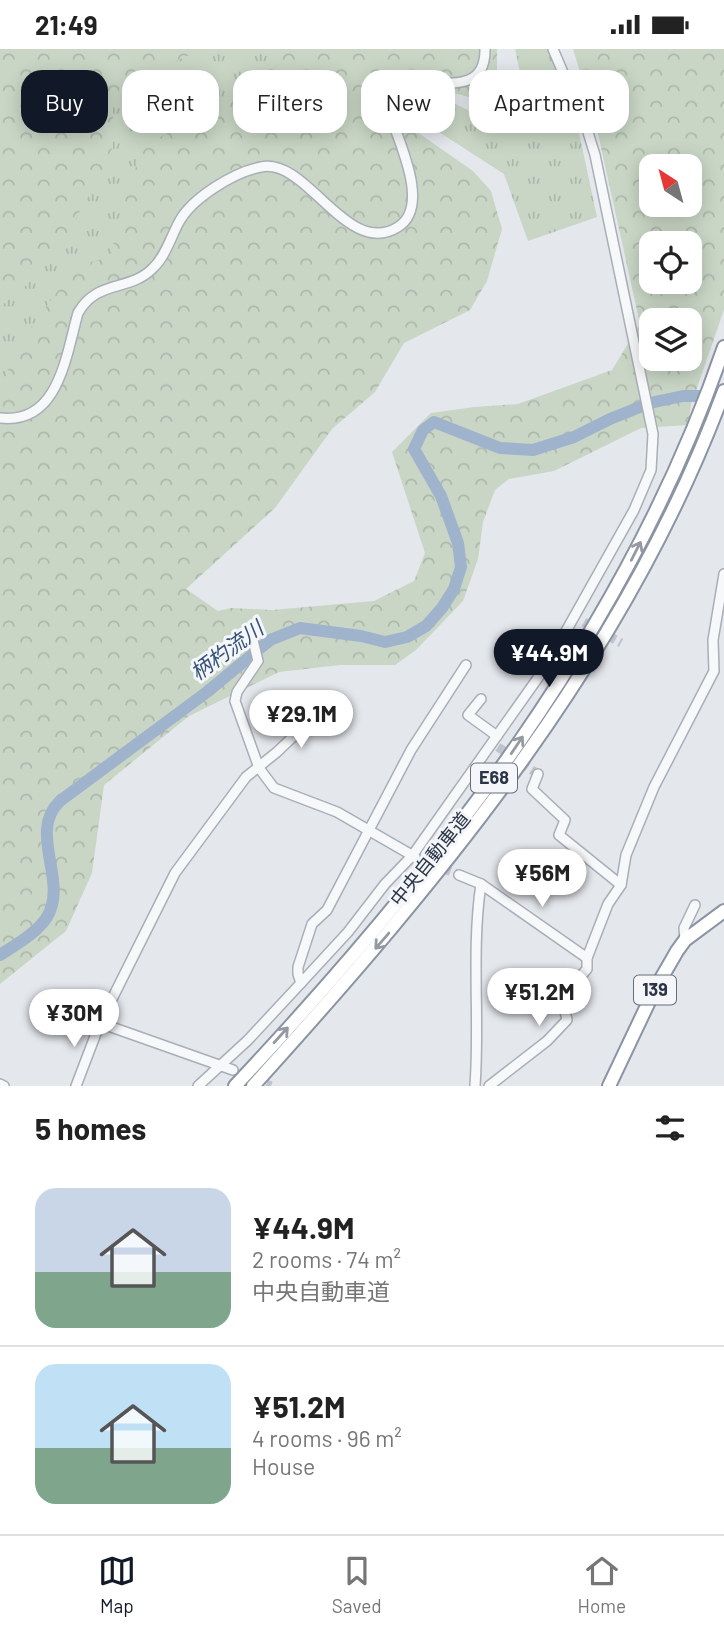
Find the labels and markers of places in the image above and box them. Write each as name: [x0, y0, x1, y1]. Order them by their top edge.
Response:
pin: ¥44.9M: [492, 629, 606, 689]
pin: ¥29.1M: [244, 691, 358, 750]
pin: ¥56M: [501, 849, 583, 909]
pin: ¥51.2M: [482, 969, 596, 1028]
pin: ¥30M: [33, 989, 115, 1049]

